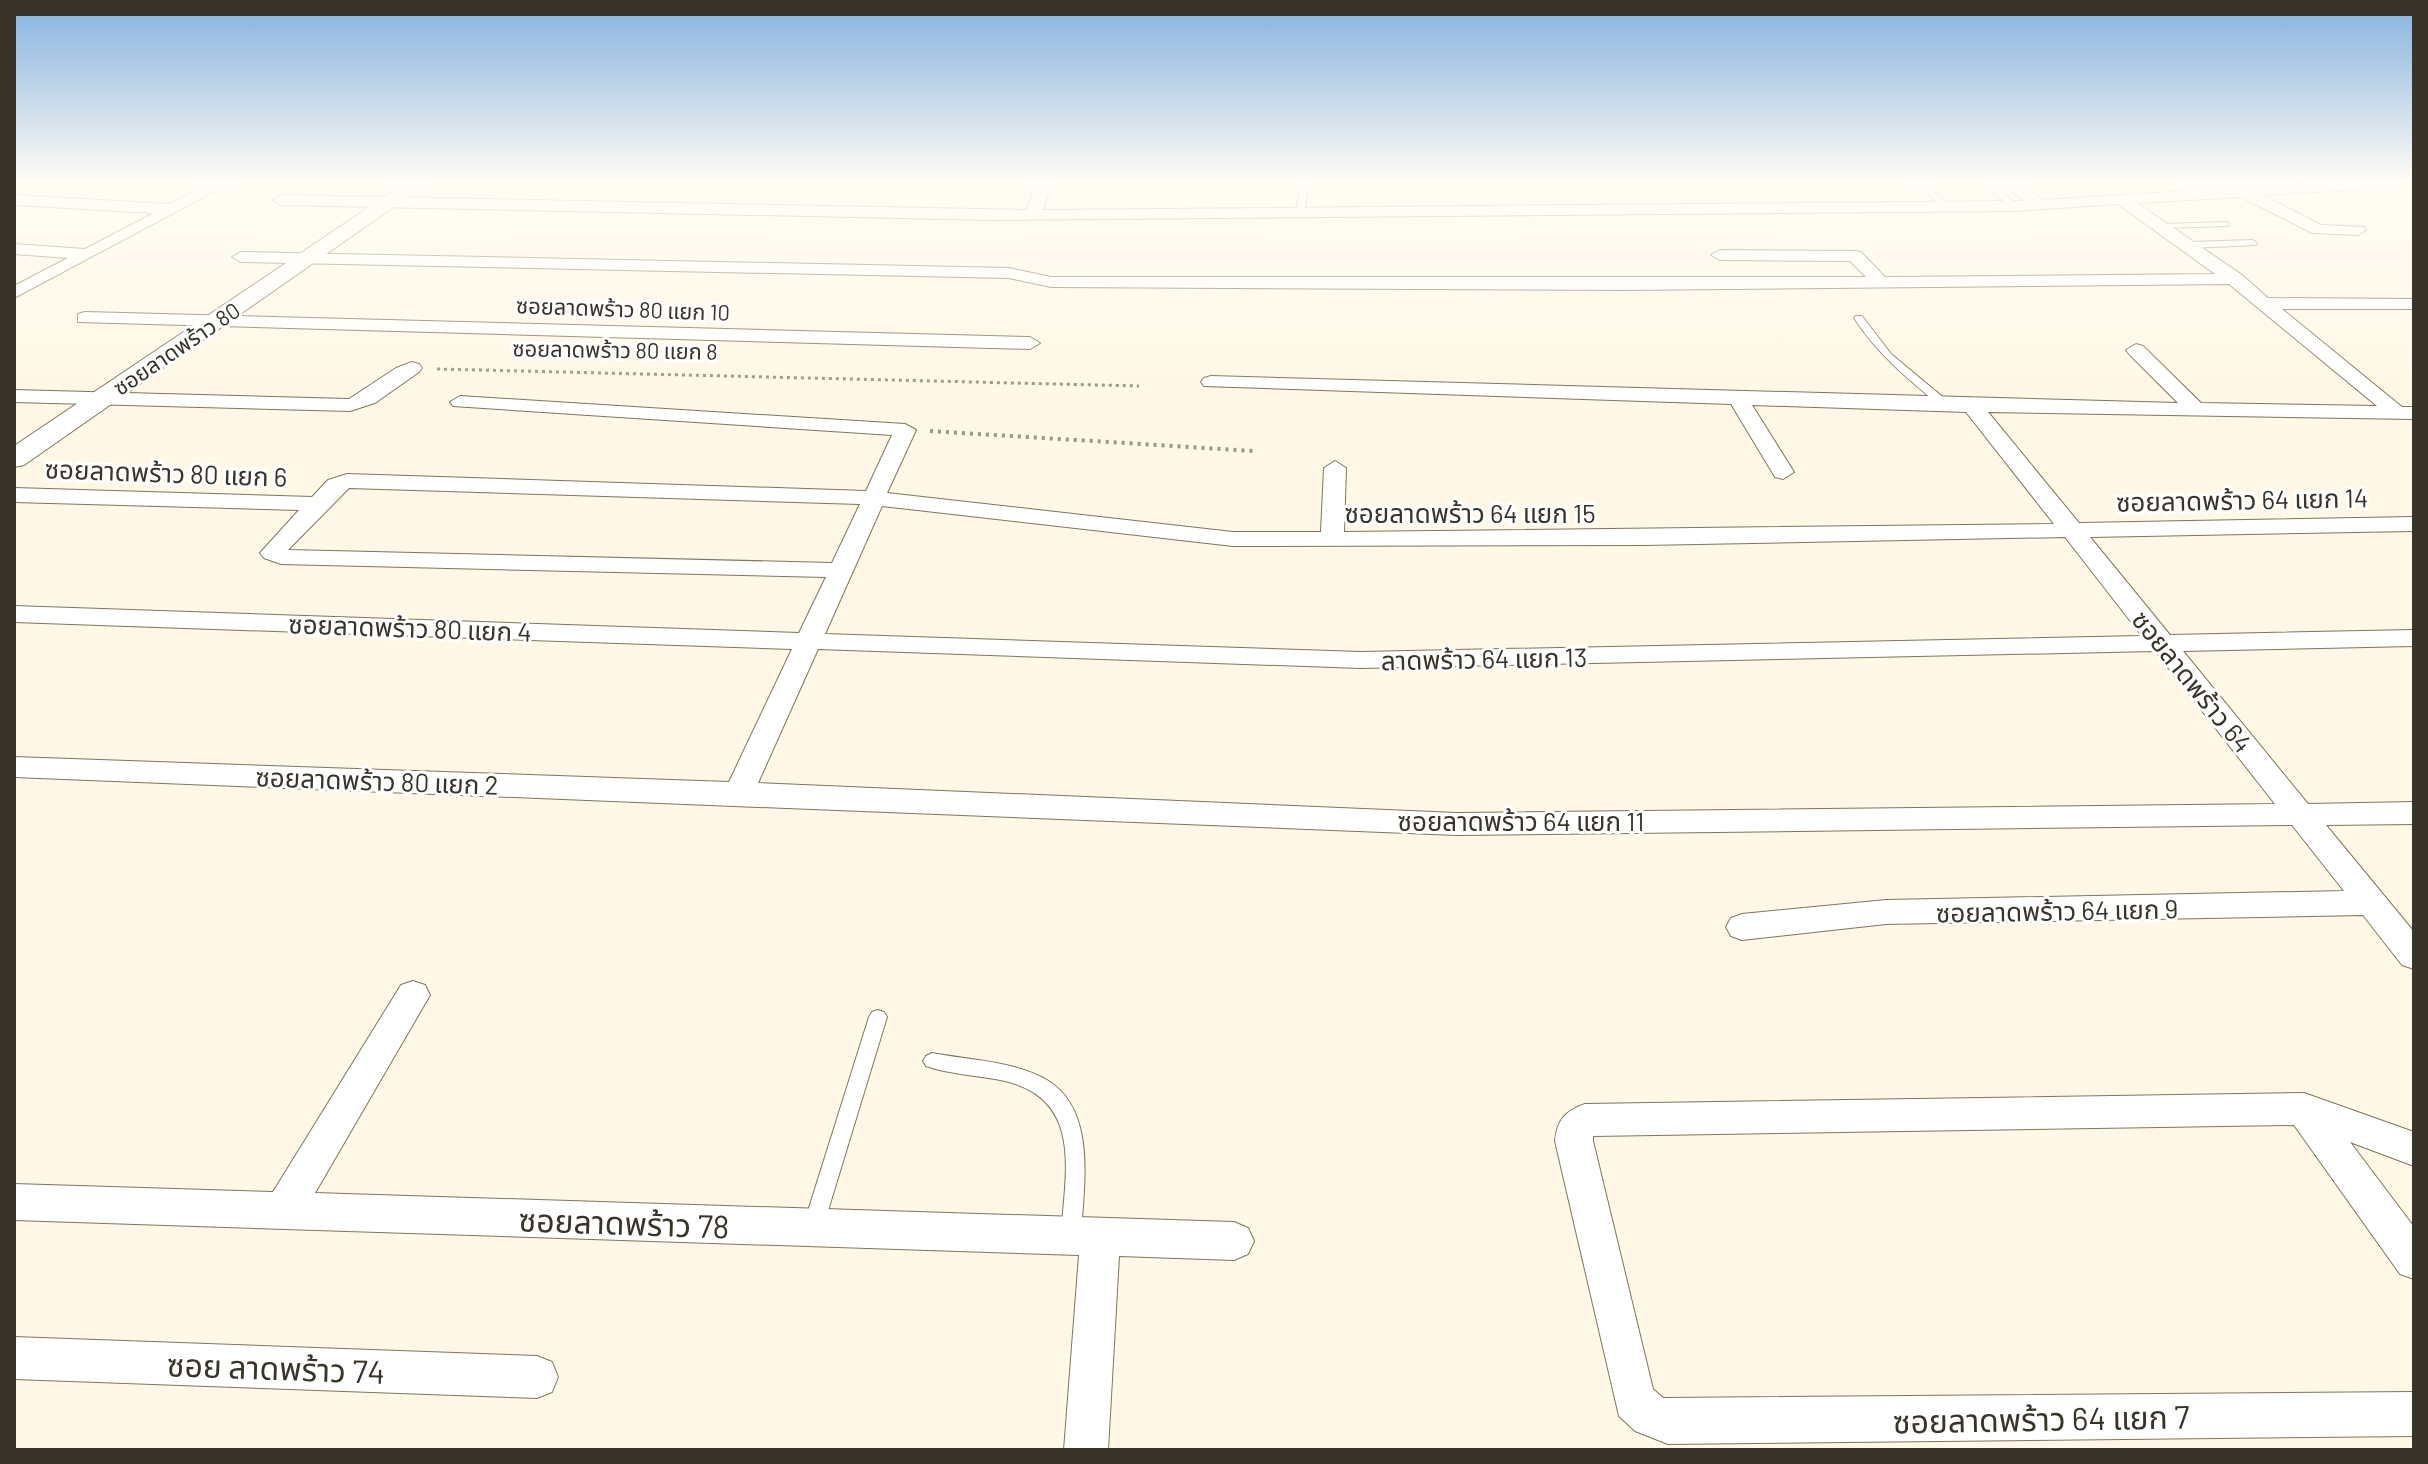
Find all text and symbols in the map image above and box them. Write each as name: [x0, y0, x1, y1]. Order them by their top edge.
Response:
street label: ซอยลาดพร้าว 80 แยก 10: [516, 291, 730, 325]
street label: ซอยลาดพร้าว 80: [108, 296, 244, 400]
street label: ซอยลาดพร้าว 80 แยก 8: [512, 334, 718, 364]
street label: ซอยลาดพร้าว 80 แยก 6: [44, 452, 288, 492]
street label: ซอยลาดพร้าว 64 แยก 14: [2116, 481, 2368, 517]
street label: ซอยลาดพร้าว 64 แยก 15: [1344, 497, 1596, 528]
street label: ซอยลาดพร้าว 64: [2126, 604, 2260, 758]
street label: ซอยลาดพร้าว 80 แยก 4: [288, 607, 532, 647]
street label: ลาดพร้าว 64 แยก 13: [1381, 641, 1587, 675]
street label: ซอยลาดพร้าว 80 แยก 2: [255, 760, 499, 800]
street label: ซอยลาดพร้าว 64 แยก 11: [1398, 805, 1644, 836]
street label: ซอยลาดพร้าว 64 แยก 9: [1936, 892, 2178, 928]
street label: ซอยลาดพร้าว 78: [518, 1199, 730, 1245]
street label: ซอย ลาดพร้าว 74: [166, 1344, 386, 1390]
street label: ซอยลาดพร้าว 64 แยก 7: [1892, 1396, 2190, 1440]

